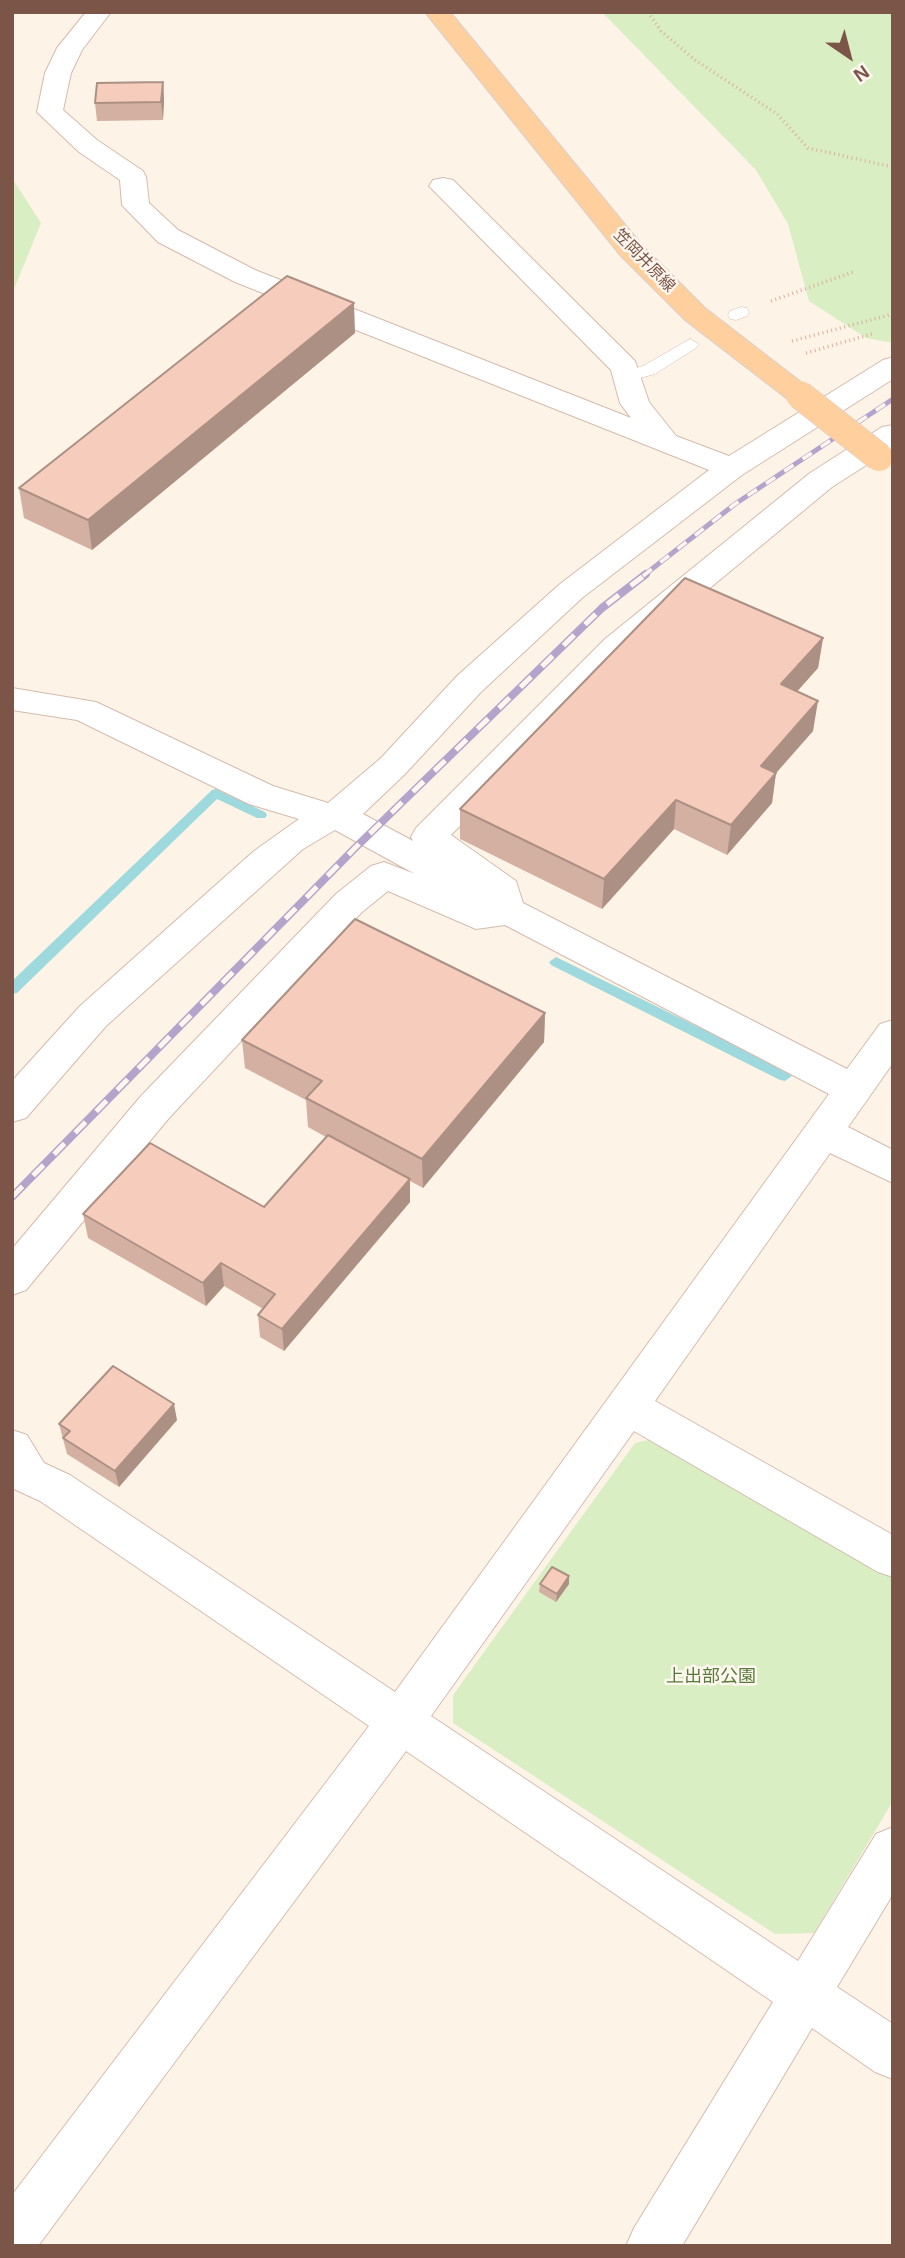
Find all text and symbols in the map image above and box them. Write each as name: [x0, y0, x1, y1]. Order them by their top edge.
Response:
north arrow: [814, 21, 884, 91]
text: N: [850, 61, 873, 86]
street label: 笠岡井原線: [609, 226, 679, 296]
park label: 上出部公園: [666, 1666, 756, 1688]

